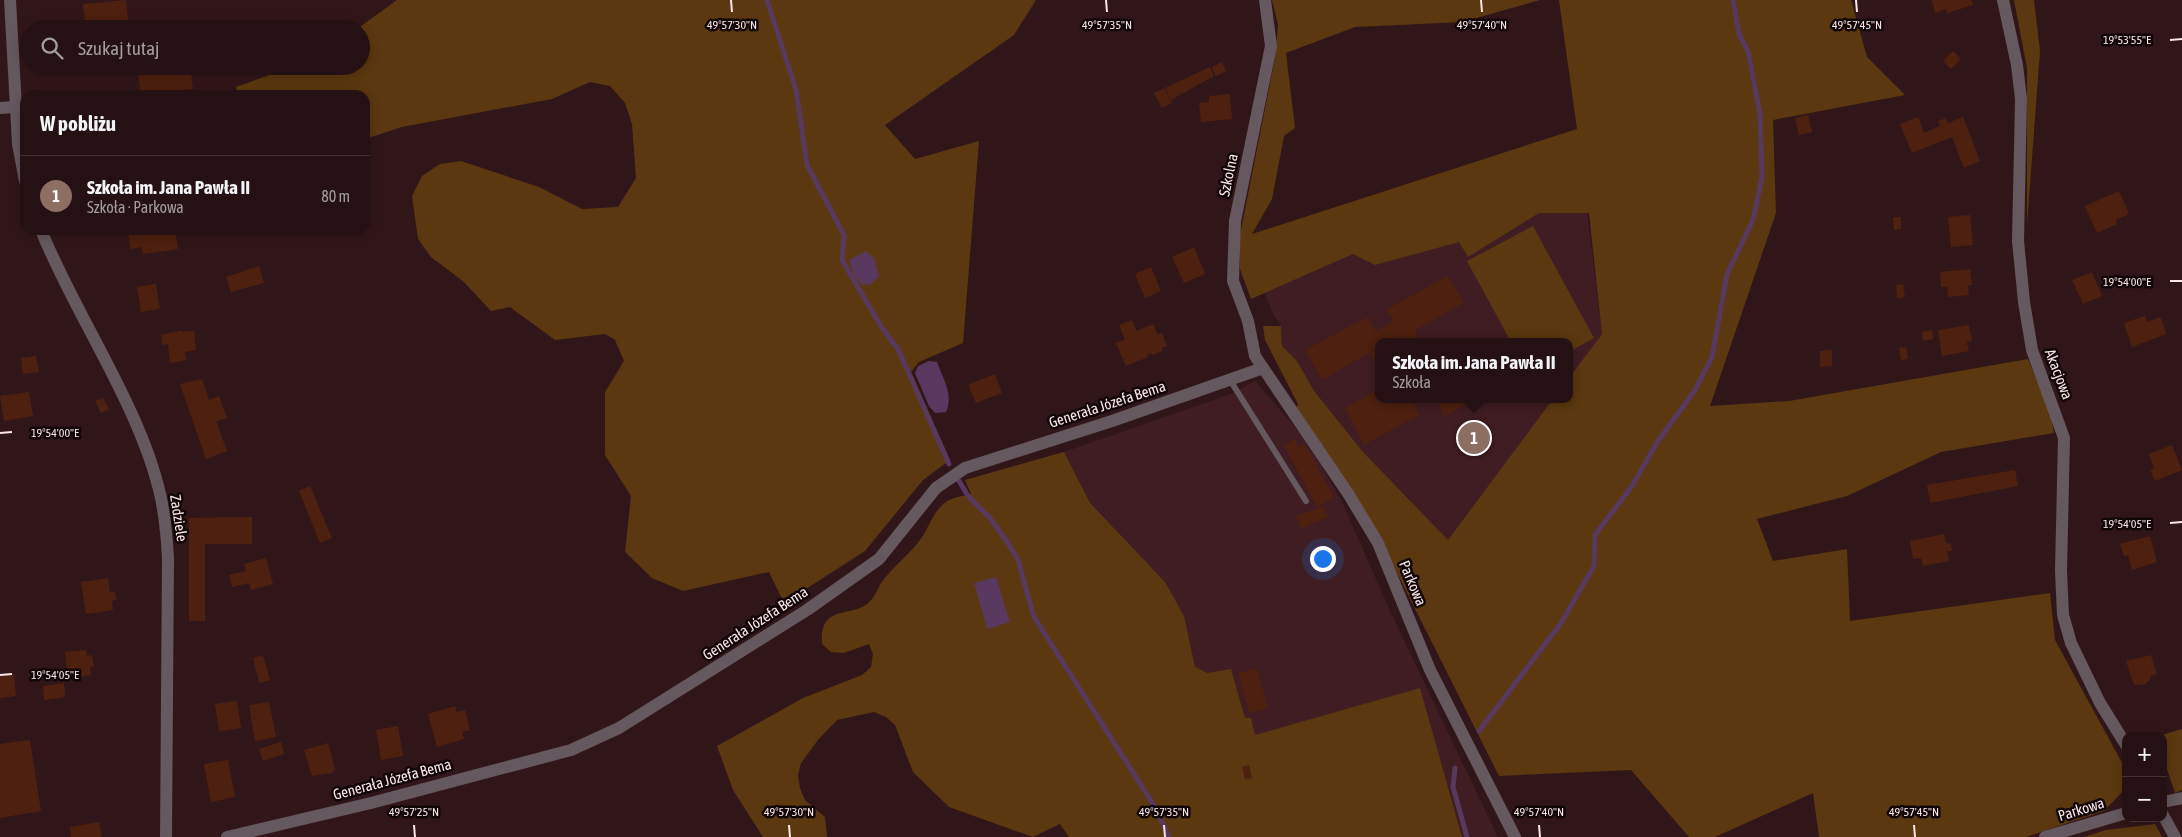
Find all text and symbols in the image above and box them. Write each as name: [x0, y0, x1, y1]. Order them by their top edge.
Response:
text: 49°57'30"N: [707, 18, 757, 32]
text: 49°57'35"N: [1082, 18, 1132, 32]
text: 49°57'40"N: [1457, 18, 1507, 32]
text: 49°57'45"N: [1832, 18, 1882, 32]
search box: [20, 20, 370, 75]
text: 19°53'55"E: [2103, 33, 2151, 47]
icon: search: [38, 34, 66, 62]
text: Szukaj tutaj: [78, 37, 160, 59]
text: W pobliżu: [40, 111, 116, 135]
street label: Szkolna: [1215, 152, 1241, 198]
text: Szkoła im. Jana Pawła II: [87, 176, 250, 198]
text: 1: [52, 187, 60, 205]
text: 80 m: [321, 187, 350, 205]
text: Szkoła · Parkowa: [87, 198, 184, 216]
text: 19°54'00"E: [2103, 275, 2151, 289]
popup: [1375, 338, 1573, 403]
street label: Akacjowa: [2042, 346, 2076, 402]
text: Szkoła im. Jana Pawła II: [1392, 351, 1556, 373]
text: Szkoła: [1392, 373, 1431, 391]
street label: Generała Józefa Bema: [1047, 377, 1167, 431]
pin: 1: [1458, 419, 1490, 457]
text: 19°54'00"E: [31, 426, 79, 440]
street label: Zadziele: [167, 493, 191, 543]
text: 19°54'05"E: [2103, 517, 2151, 531]
your location: [1310, 546, 1336, 572]
street label: Parkowa: [1396, 558, 1430, 608]
street label: Generała Józefa Bema: [699, 583, 811, 663]
text: 19°54'05"E: [31, 668, 79, 682]
map controls: [2122, 732, 2167, 822]
button: +: [2122, 732, 2167, 777]
street label: Generała Józefa Bema: [331, 755, 453, 803]
button: −: [2122, 777, 2167, 822]
street label: Parkowa: [2056, 794, 2106, 824]
text: 49°57'25"N: [389, 805, 439, 819]
text: 49°57'30"N: [764, 805, 814, 819]
text: 49°57'35"N: [1139, 805, 1189, 819]
text: 49°57'40"N: [1514, 805, 1564, 819]
text: 49°57'45"N: [1889, 805, 1939, 819]

